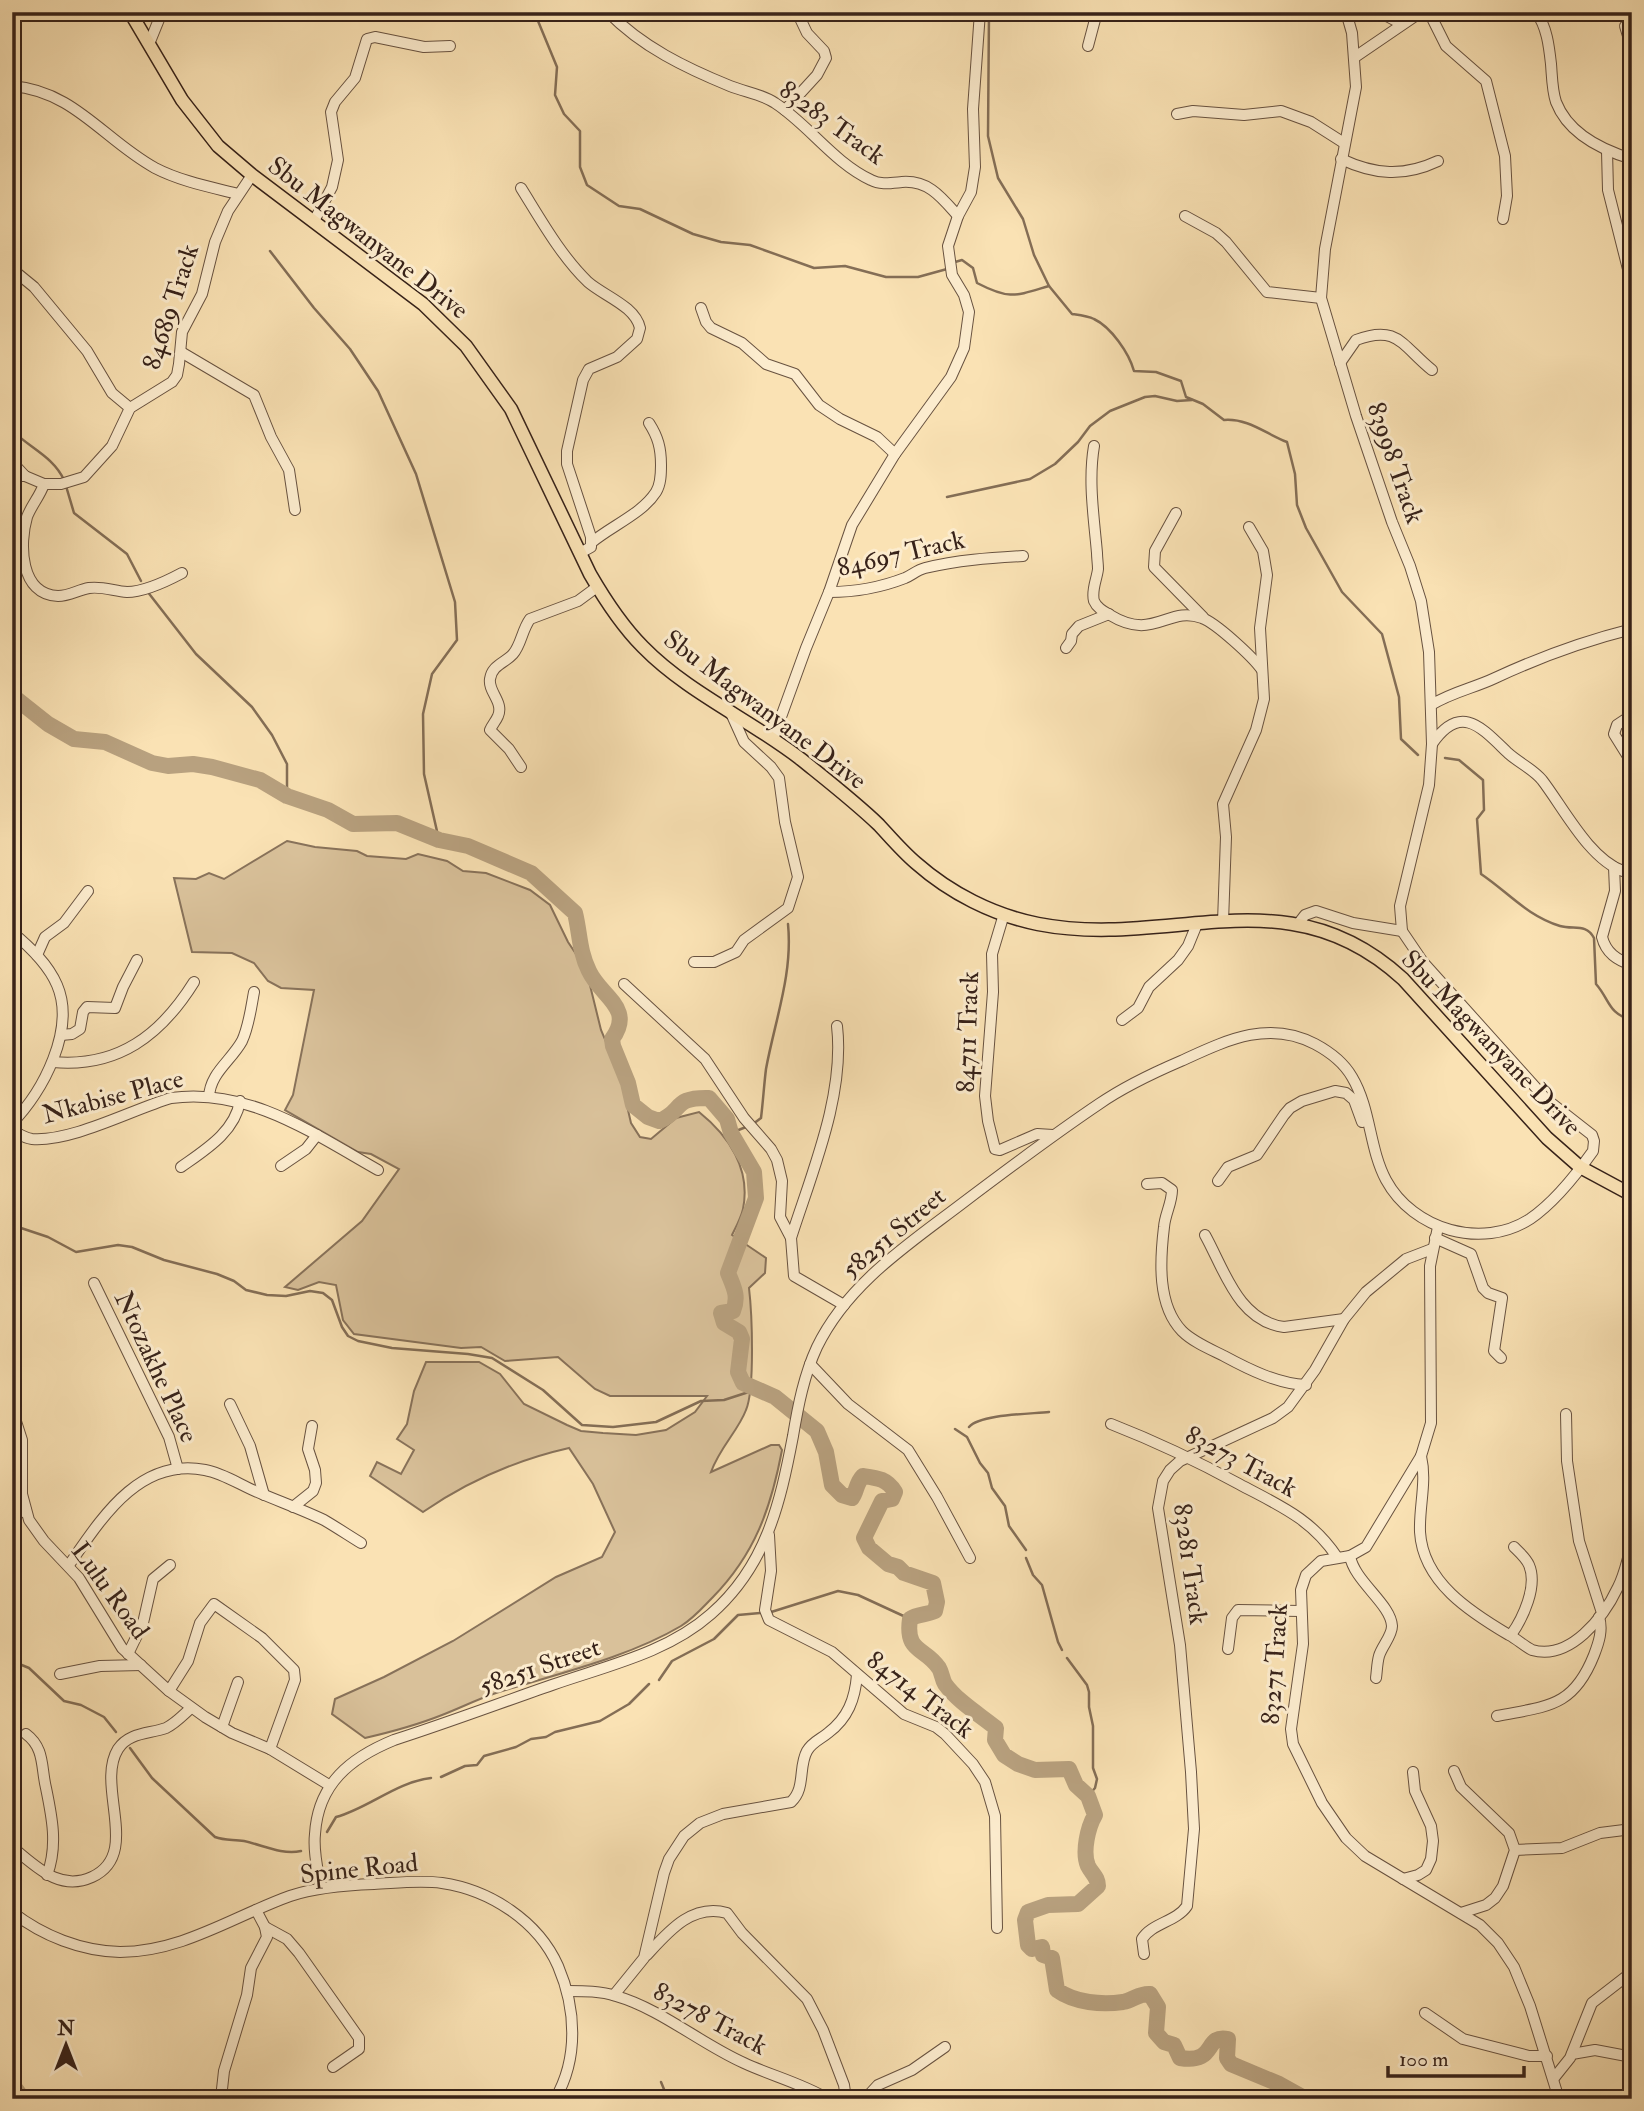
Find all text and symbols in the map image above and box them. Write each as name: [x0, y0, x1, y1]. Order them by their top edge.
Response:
street label: 83283 Track: [773, 74, 892, 172]
street label: Sbu Magwanyane Drive: [261, 150, 475, 326]
street label: 84689 Track: [136, 240, 206, 374]
street label: 83998 Track: [1359, 398, 1431, 528]
street label: 84697 Track: [834, 524, 968, 584]
street label: Sbu Magwanyane Drive: [657, 623, 873, 797]
street label: Sbu Magwanyane Drive: [1394, 944, 1588, 1143]
street label: 84711 Track: [950, 970, 986, 1093]
street label: Nkabise Place: [39, 1063, 187, 1131]
street label: 58251 Street: [836, 1180, 952, 1286]
street label: Ntozakhe Place: [107, 1286, 205, 1448]
street label: 83273 Track: [1179, 1419, 1303, 1505]
street label: 83281 Track: [1166, 1501, 1214, 1627]
street label: Lulu Road: [64, 1536, 156, 1646]
street label: 83271 Track: [1255, 1602, 1295, 1726]
street label: 58251 Street: [475, 1631, 605, 1703]
street label: 84714 Track: [860, 1644, 980, 1746]
street label: Spine Road: [298, 1847, 420, 1892]
street label: 83278 Track: [647, 1976, 773, 2063]
north arrow: [32, 2010, 102, 2080]
text: N: [56, 2017, 75, 2041]
scale bar: [1388, 2034, 1525, 2078]
text: 100 m: [1399, 2046, 1449, 2073]

